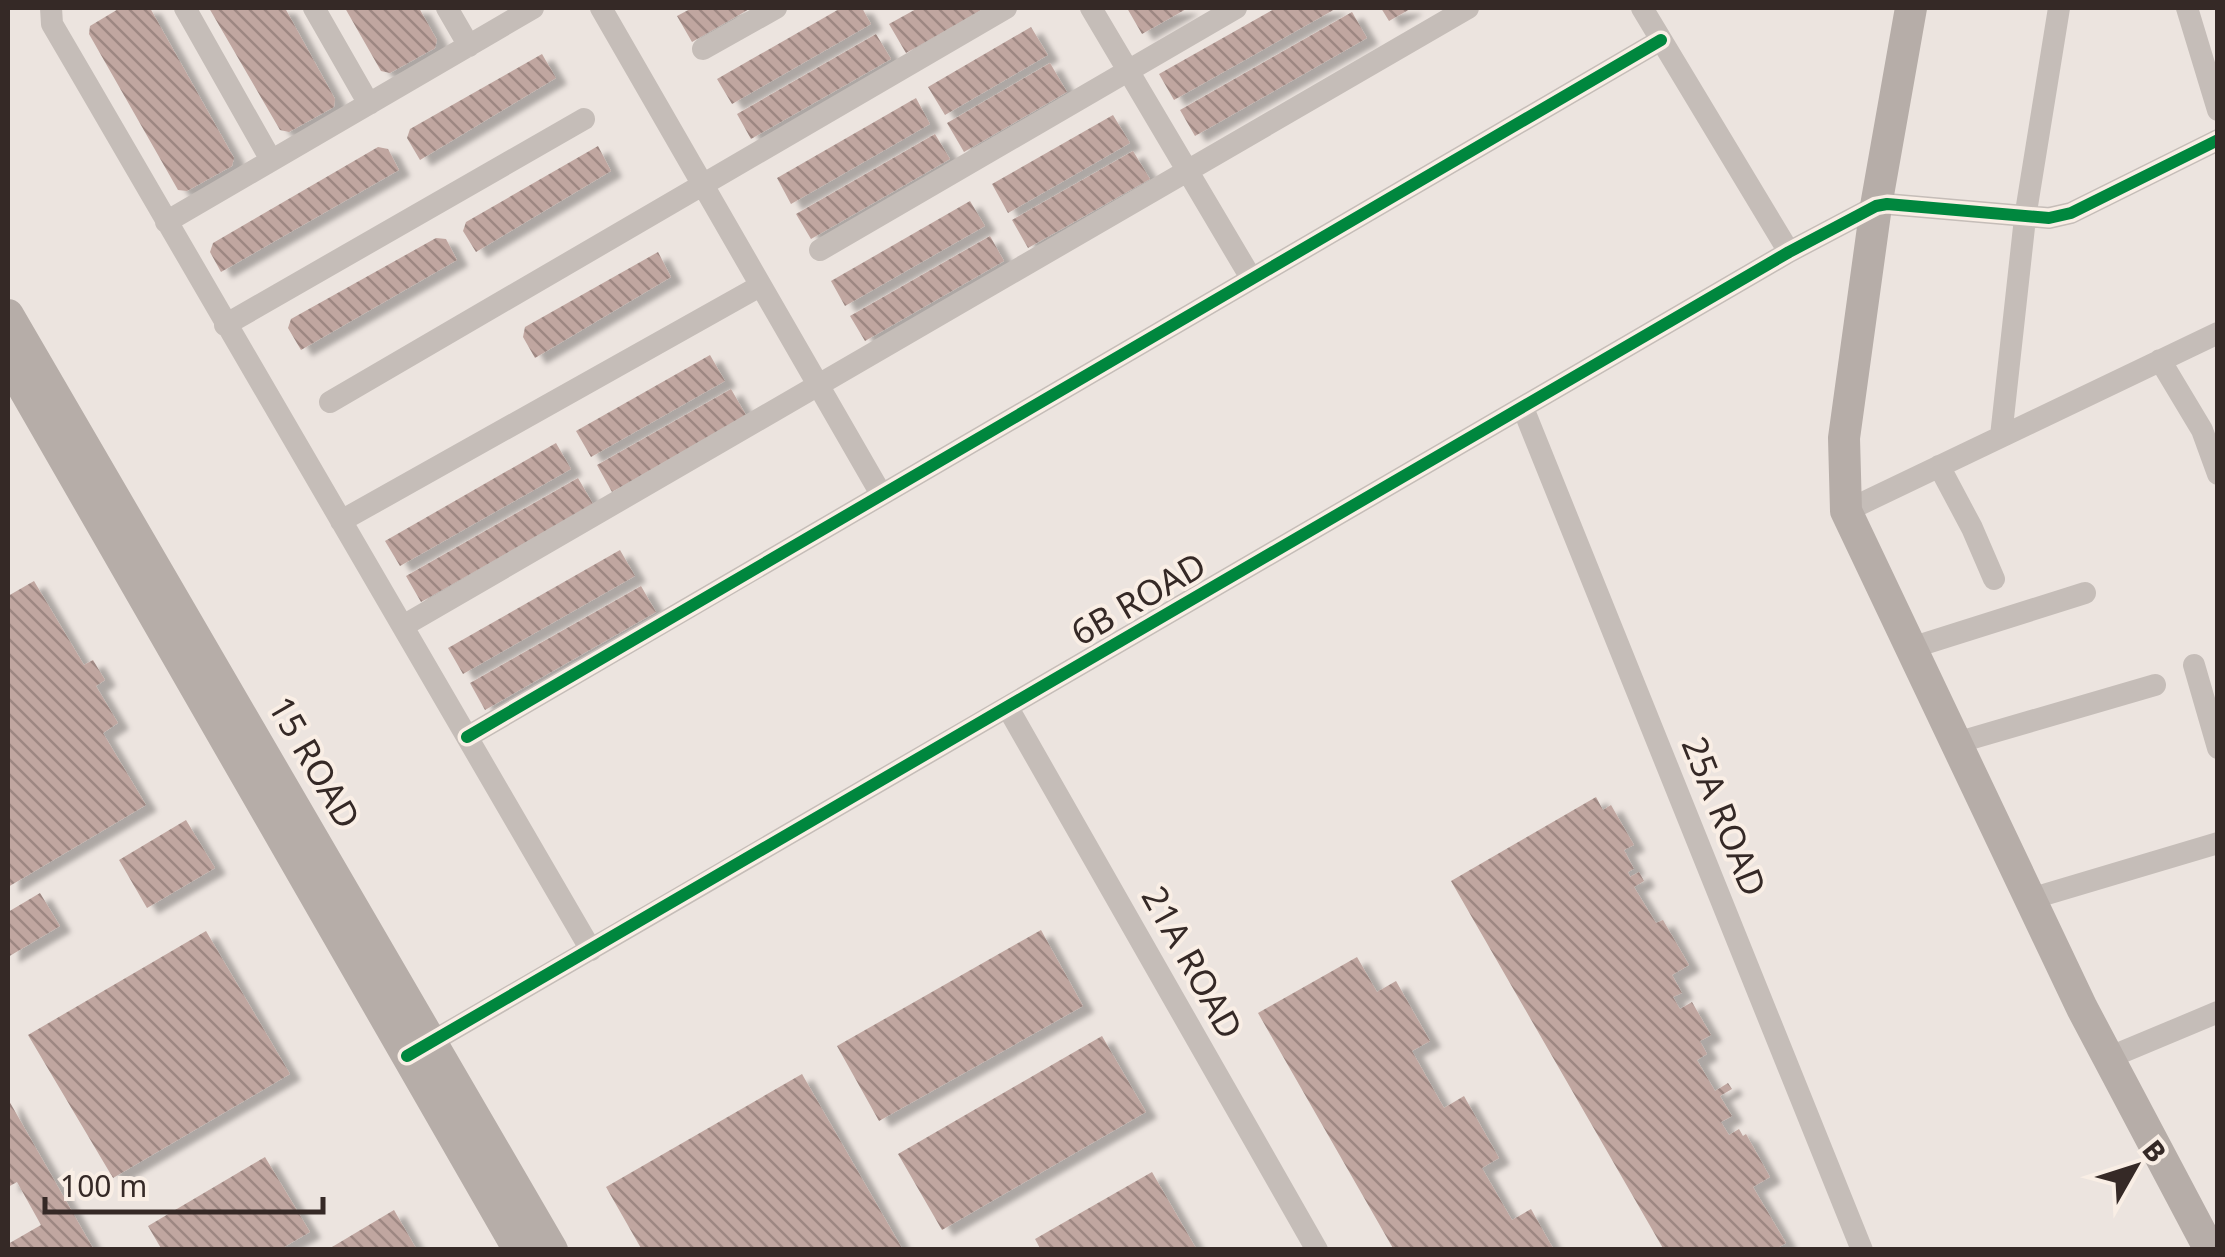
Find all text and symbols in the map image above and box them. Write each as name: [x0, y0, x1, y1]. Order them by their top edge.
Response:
street label: 6B ROAD: [1062, 541, 1214, 655]
street label: 15 ROAD: [258, 687, 372, 837]
street label: 25A ROAD: [1672, 729, 1778, 903]
street label: 21A ROAD: [1132, 877, 1254, 1047]
north arrow: [2085, 1117, 2185, 1217]
text: B: [2135, 1131, 2176, 1170]
scale bar: [45, 1152, 322, 1214]
text: 100 m: [60, 1165, 147, 1206]

